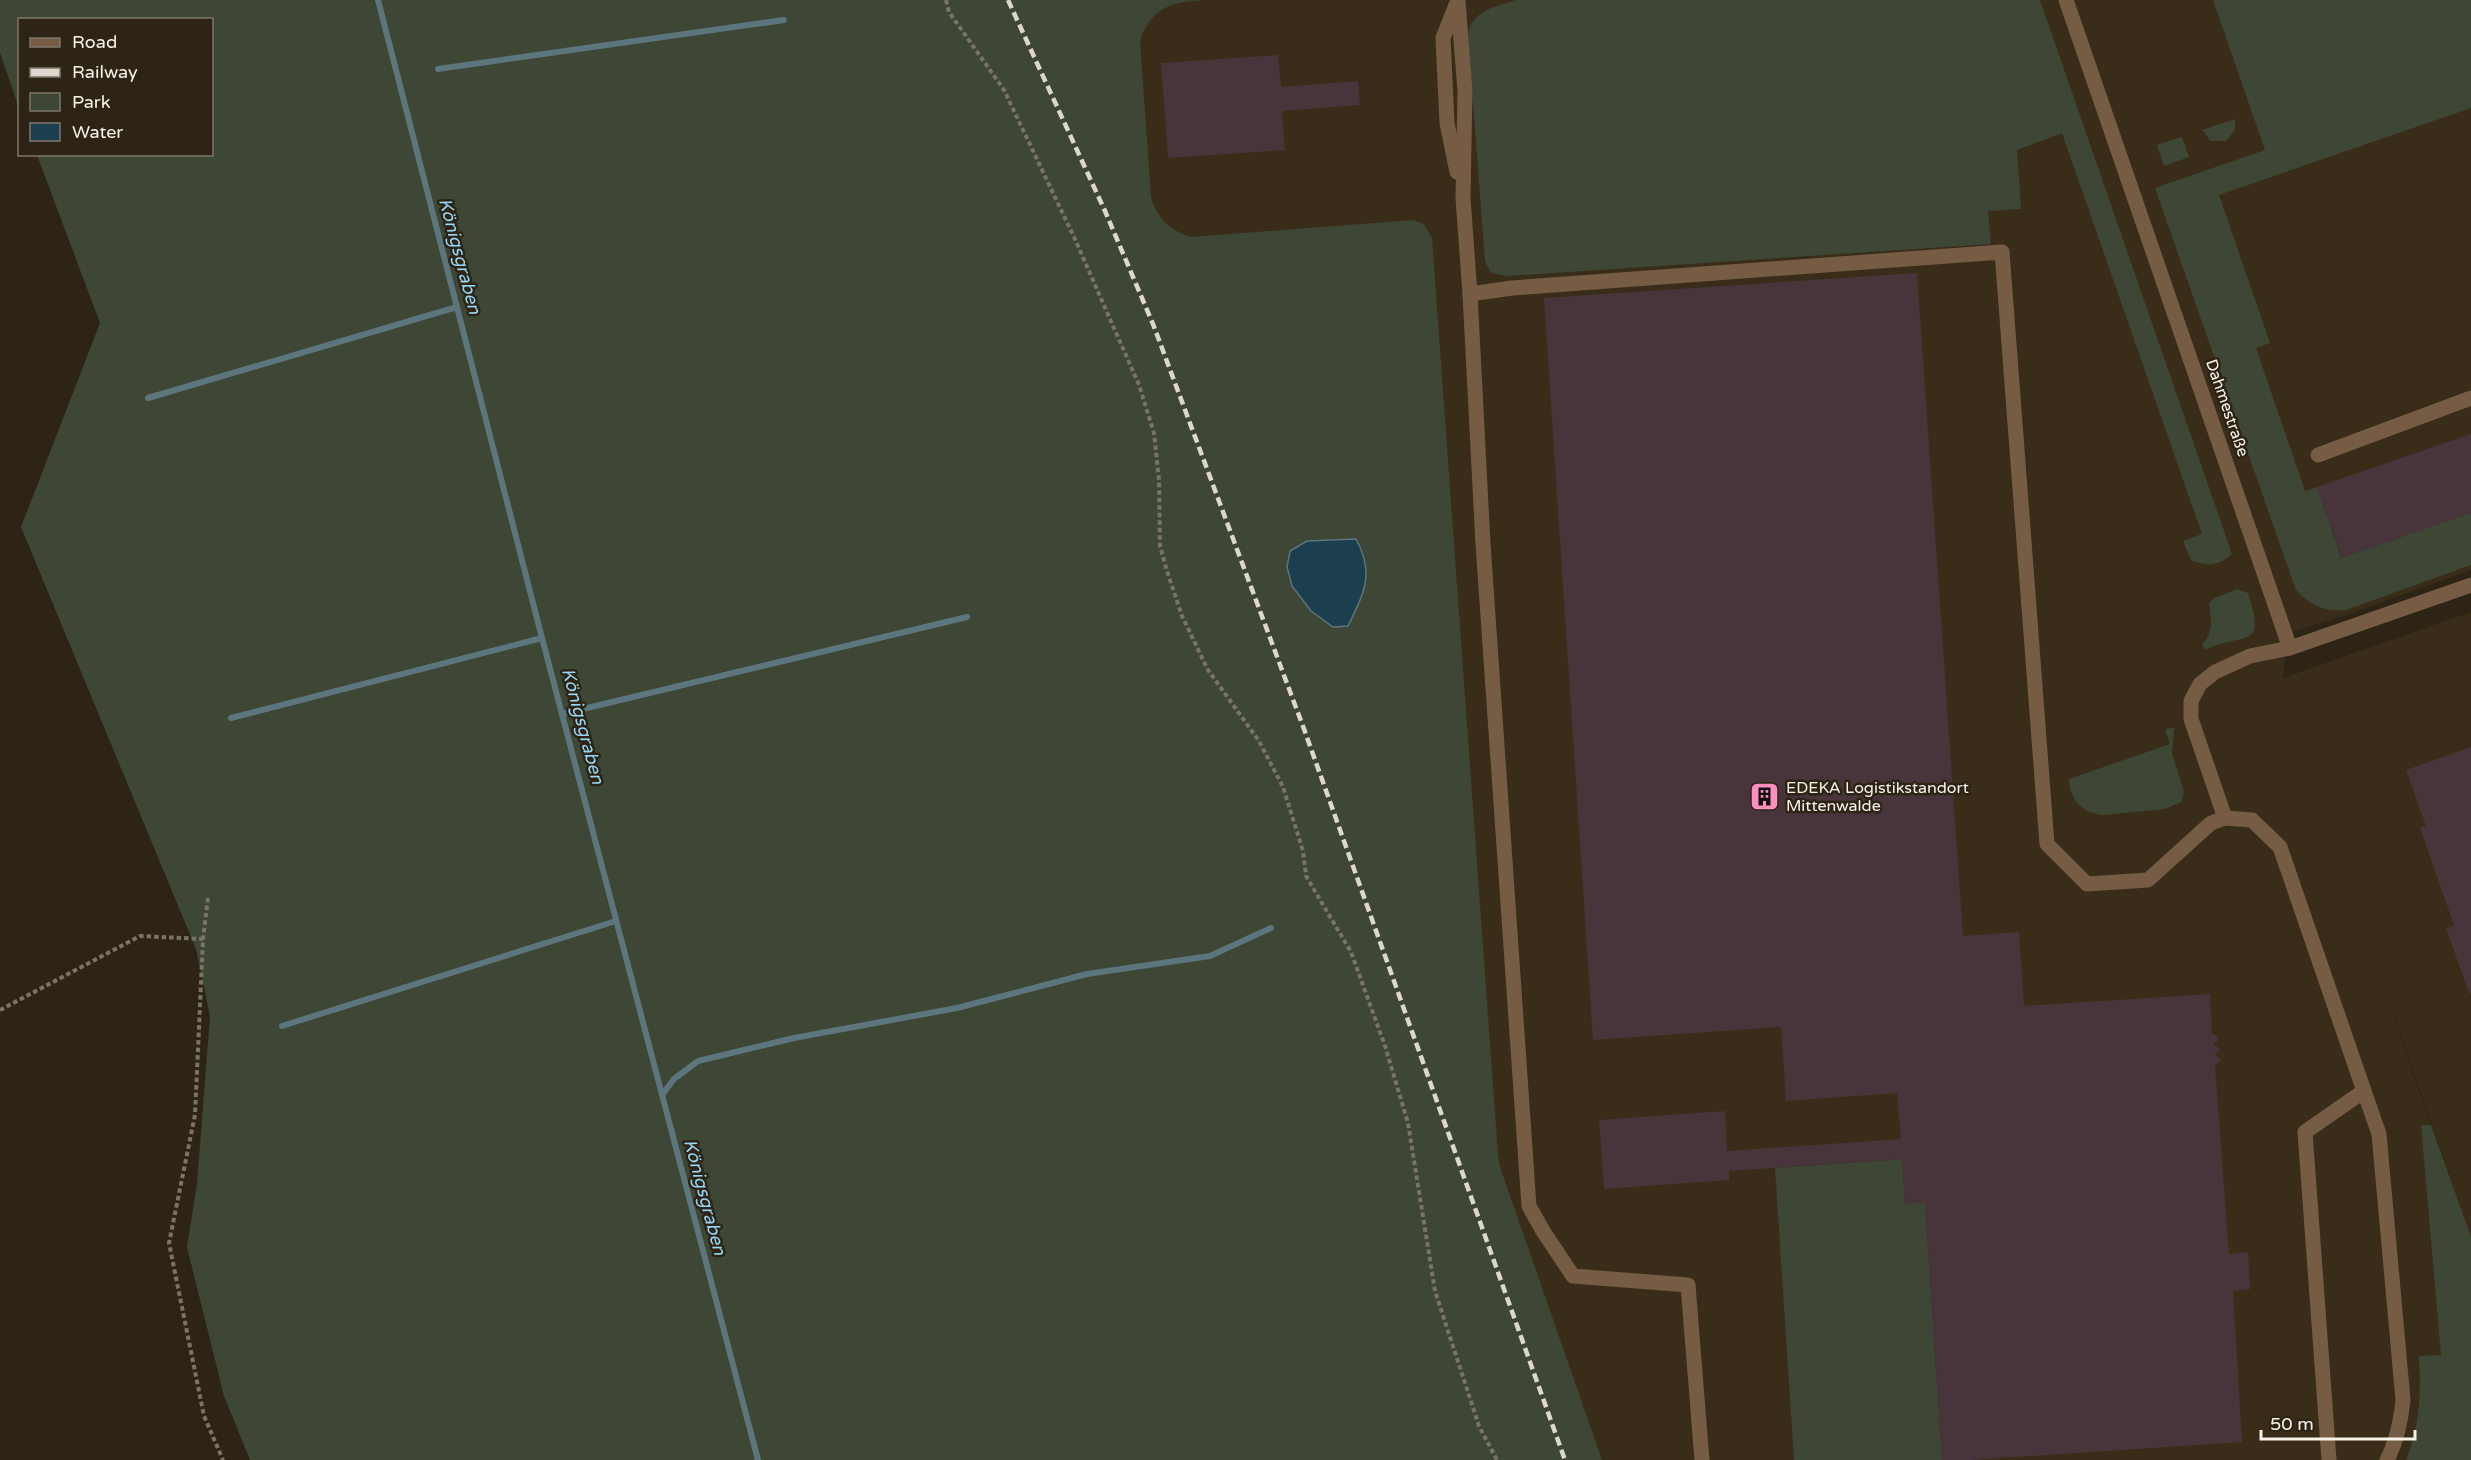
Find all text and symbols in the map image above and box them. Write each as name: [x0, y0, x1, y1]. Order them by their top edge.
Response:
legend: [18, 18, 213, 156]
text: Road: [72, 31, 117, 53]
text: Railway: [72, 61, 138, 83]
text: Park: [72, 91, 111, 113]
text: Water: [72, 121, 123, 143]
water label: Königsgraben: [434, 196, 486, 317]
street label: Dahmestraße: [2201, 357, 2253, 459]
water label: Königsgraben: [557, 666, 609, 787]
place label: EDEKA Logistikstandort Mittenwalde: [1786, 778, 1969, 816]
building icon: EDEKA Logistikstandort Mittenwalde: [1749, 781, 1781, 813]
water label: Königsgraben: [679, 1137, 731, 1258]
scale bar: [2261, 1403, 2416, 1441]
text: 50 m: [2270, 1413, 2314, 1435]

